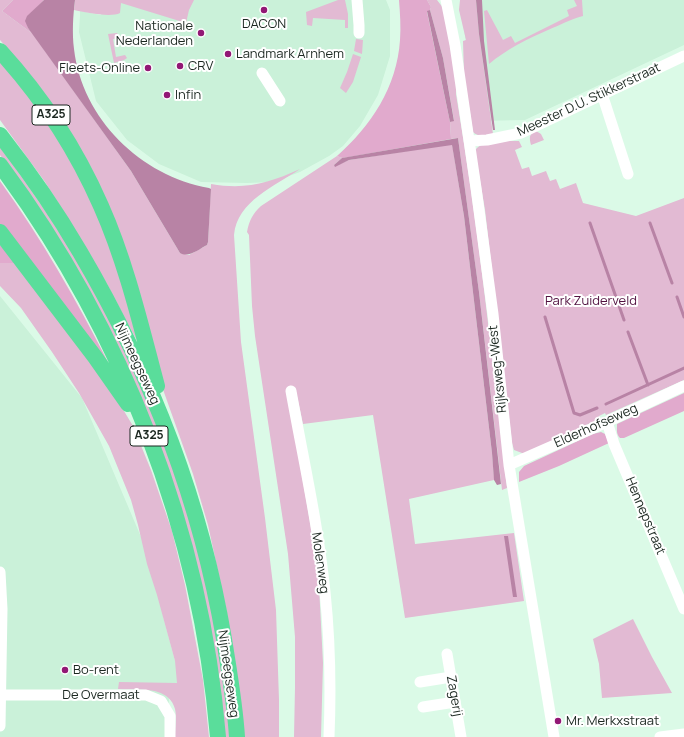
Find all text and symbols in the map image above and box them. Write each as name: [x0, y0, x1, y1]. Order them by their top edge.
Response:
marker: DACON: [259, 5, 269, 15]
place label: DACON: [242, 16, 286, 32]
place label: Nationale Nederlanden: [116, 18, 193, 49]
marker: Nationale Nederlanden: [196, 28, 206, 38]
place label: Landmark Arnhem: [236, 46, 344, 62]
marker: Landmark Arnhem: [223, 49, 233, 59]
place label: CRV: [188, 58, 213, 74]
place label: Fleets-Online: [59, 60, 140, 76]
street label: Meester D.U. Stikkerstraat: [515, 60, 663, 140]
marker: CRV: [175, 61, 185, 71]
marker: Fleets-Online: [143, 63, 153, 73]
place label: Infin: [175, 87, 201, 103]
marker: Infin: [162, 90, 172, 100]
road number: A325: [32, 105, 70, 125]
park label: Park Zuiderveld: [545, 293, 637, 309]
street label: Nijmeegseweg: [111, 321, 163, 407]
street label: Rijksweg-West: [486, 324, 510, 414]
street label: Elderhofseweg: [552, 401, 640, 451]
road number: A325: [130, 426, 168, 446]
street label: Hennepstraat: [622, 475, 668, 557]
street label: Molenweg: [308, 531, 332, 595]
street label: Nijmeegseweg: [214, 629, 242, 719]
place label: Bo-rent: [73, 662, 119, 678]
marker: Bo-rent: [60, 665, 70, 675]
street label: Zagerij: [443, 674, 465, 718]
street label: De Overmaat: [62, 687, 140, 703]
place label: Mr. Merkxstraat: [566, 713, 659, 729]
marker: Mr. Merkxstraat: [553, 716, 563, 726]

